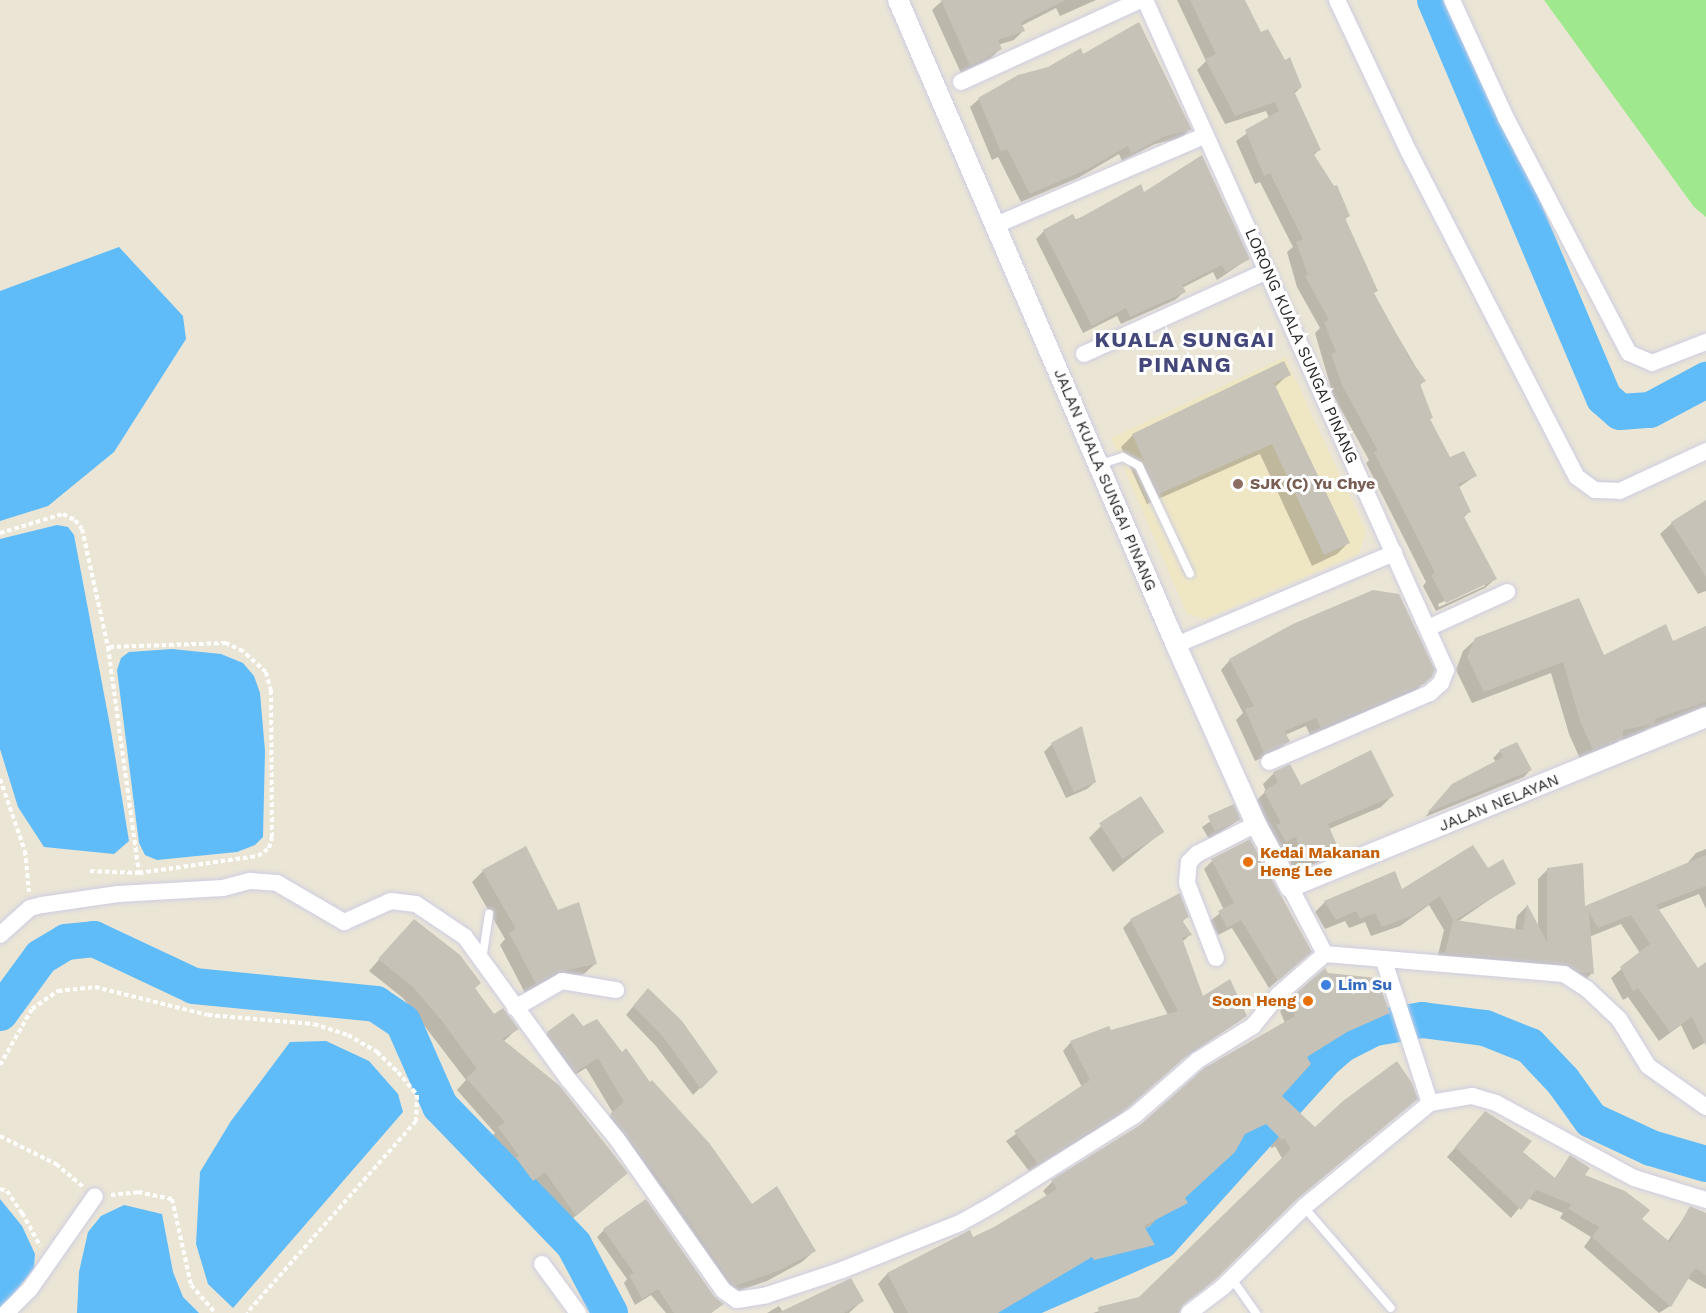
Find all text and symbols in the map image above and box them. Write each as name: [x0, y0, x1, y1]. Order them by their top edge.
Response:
street label: LORONG KUALA SUNGAI PINANG: [1240, 225, 1362, 467]
district label: KUALA SUNGAI PINANG: [1094, 326, 1276, 378]
street label: JALAN KUALA SUNGAI PINANG: [1049, 366, 1161, 594]
place label: SJK (C) Yu Chye: [1250, 474, 1376, 494]
marker: SJK (C) Yu Chye: [1231, 477, 1245, 491]
street label: JALAN NELAYAN: [1436, 770, 1562, 836]
place label: Kedai Makanan Heng Lee: [1260, 843, 1380, 881]
marker: Kedai Makanan Heng Lee: [1241, 855, 1255, 869]
place label: Lim Su: [1338, 975, 1392, 995]
marker: Lim Su: [1319, 978, 1333, 992]
place label: Soon Heng: [1212, 991, 1296, 1011]
marker: Soon Heng: [1301, 994, 1315, 1008]

